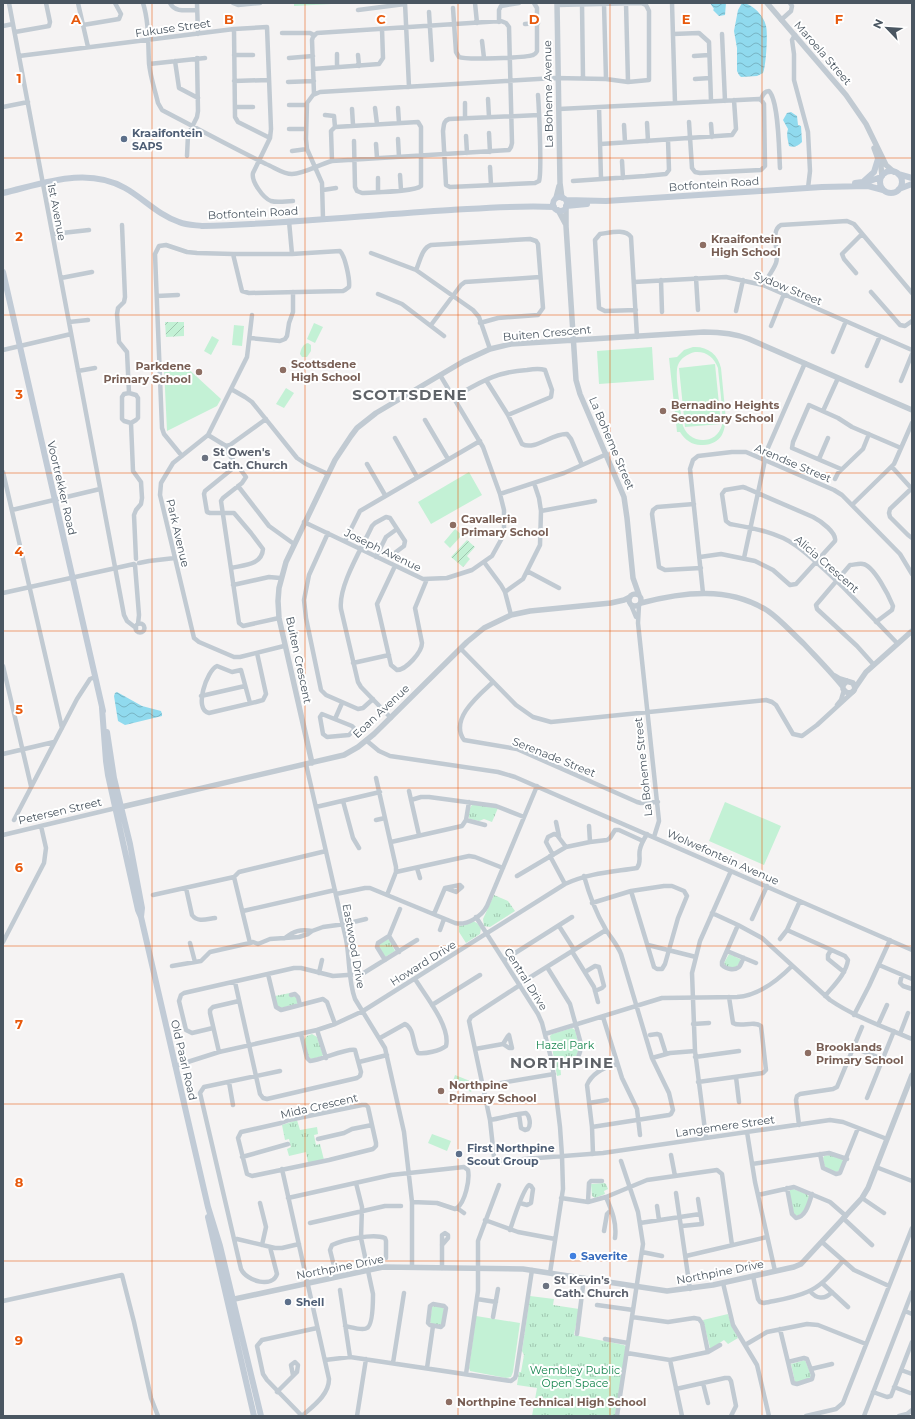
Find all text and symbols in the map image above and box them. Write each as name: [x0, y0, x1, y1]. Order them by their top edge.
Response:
north arrow: [867, 8, 907, 48]
text: A: [70, 11, 82, 27]
text: B: [224, 11, 234, 27]
text: C: [376, 11, 386, 27]
text: D: [529, 11, 540, 27]
text: E: [682, 11, 691, 27]
text: F: [835, 11, 843, 27]
street label: Fukuse Street: [134, 16, 212, 40]
text: N: [870, 17, 886, 31]
street label: Maroela Street: [791, 18, 855, 88]
street label: La Boheme Avenue: [540, 40, 556, 148]
text: 1: [16, 70, 22, 86]
place label: Kraaifontein SAPS: [132, 126, 203, 153]
marker: Kraaifontein SAPS: [119, 134, 129, 144]
street label: Botfontein Road: [668, 174, 760, 194]
street label: 1st Avenue: [45, 182, 69, 242]
street label: Botfontein Road: [207, 204, 299, 222]
text: 2: [15, 228, 23, 244]
place label: Kraaifontein High School: [711, 232, 782, 259]
marker: Kraaifontein High School: [698, 240, 708, 250]
street label: Sydow Street: [752, 268, 825, 308]
street label: Buiten Crescent: [502, 322, 592, 344]
place label: Scottsdene High School: [291, 357, 360, 384]
place label: Parkdene Primary School: [103, 359, 191, 386]
marker: Scottsdene High School: [278, 365, 288, 375]
marker: Parkdene Primary School: [194, 367, 204, 377]
district label: SCOTTSDENE: [352, 385, 468, 404]
text: 3: [14, 386, 23, 402]
street label: La Boheme Street: [586, 394, 638, 492]
place label: Bernadino Heights Secondary School: [671, 398, 780, 425]
marker: Bernadino Heights Secondary School: [658, 406, 668, 416]
street label: Voortrekker Road: [44, 439, 80, 537]
street label: Arendse Street: [753, 441, 834, 486]
place label: St Owen's Cath. Church: [213, 445, 288, 472]
marker: St Owen's Cath. Church: [200, 453, 210, 463]
street label: Park Avenue: [163, 498, 193, 569]
place label: Cavalleria Primary School: [461, 512, 549, 539]
marker: Cavalleria Primary School: [448, 520, 458, 530]
street label: Joseph Avenue: [341, 525, 424, 575]
street label: Alicia Crescent: [792, 532, 863, 596]
text: 4: [15, 543, 24, 559]
street label: Buiten Crescent: [283, 615, 315, 705]
street label: Eoan Avenue: [350, 681, 413, 741]
text: 5: [15, 701, 23, 717]
street label: La Boheme Street: [631, 716, 655, 817]
street label: Serenade Street: [510, 734, 598, 780]
street label: Petersen Street: [17, 794, 104, 827]
street label: Wolwefontein Avenue: [665, 826, 782, 888]
text: 6: [15, 859, 24, 875]
street label: Eastwood Drive: [340, 902, 368, 990]
street label: Howard Drive: [387, 937, 459, 989]
street label: Central Drive: [501, 945, 551, 1013]
text: 7: [15, 1016, 23, 1032]
street label: Old Paarl Road: [168, 1018, 200, 1102]
park label: Hazel Park: [536, 1038, 595, 1052]
place label: Brooklands Primary School: [816, 1040, 904, 1067]
marker: Brooklands Primary School: [803, 1048, 813, 1058]
district label: NORTHPINE: [510, 1053, 614, 1072]
place label: Northpine Primary School: [449, 1078, 537, 1105]
marker: Northpine Primary School: [436, 1086, 446, 1096]
street label: Mida Crescent: [279, 1090, 360, 1122]
street label: Langemere Street: [675, 1112, 776, 1140]
place label: First Northpine Scout Group: [467, 1141, 555, 1168]
marker: First Northpine Scout Group: [454, 1149, 464, 1159]
text: 8: [15, 1174, 24, 1190]
place label: Saverite: [581, 1249, 628, 1263]
marker: Saverite: [568, 1251, 578, 1261]
street label: Northpine Drive: [295, 1252, 385, 1282]
street label: Northpine Drive: [675, 1257, 765, 1287]
place label: St Kevin's Cath. Church: [554, 1273, 629, 1300]
marker: St Kevin's Cath. Church: [541, 1281, 551, 1291]
place label: Shell: [296, 1295, 324, 1309]
marker: Shell: [283, 1297, 293, 1307]
text: 9: [15, 1332, 23, 1348]
park label: Wembley Public Open Space: [530, 1363, 620, 1390]
place label: Northpine Technical High School: [457, 1395, 646, 1409]
marker: Northpine Technical High School: [444, 1397, 454, 1407]

